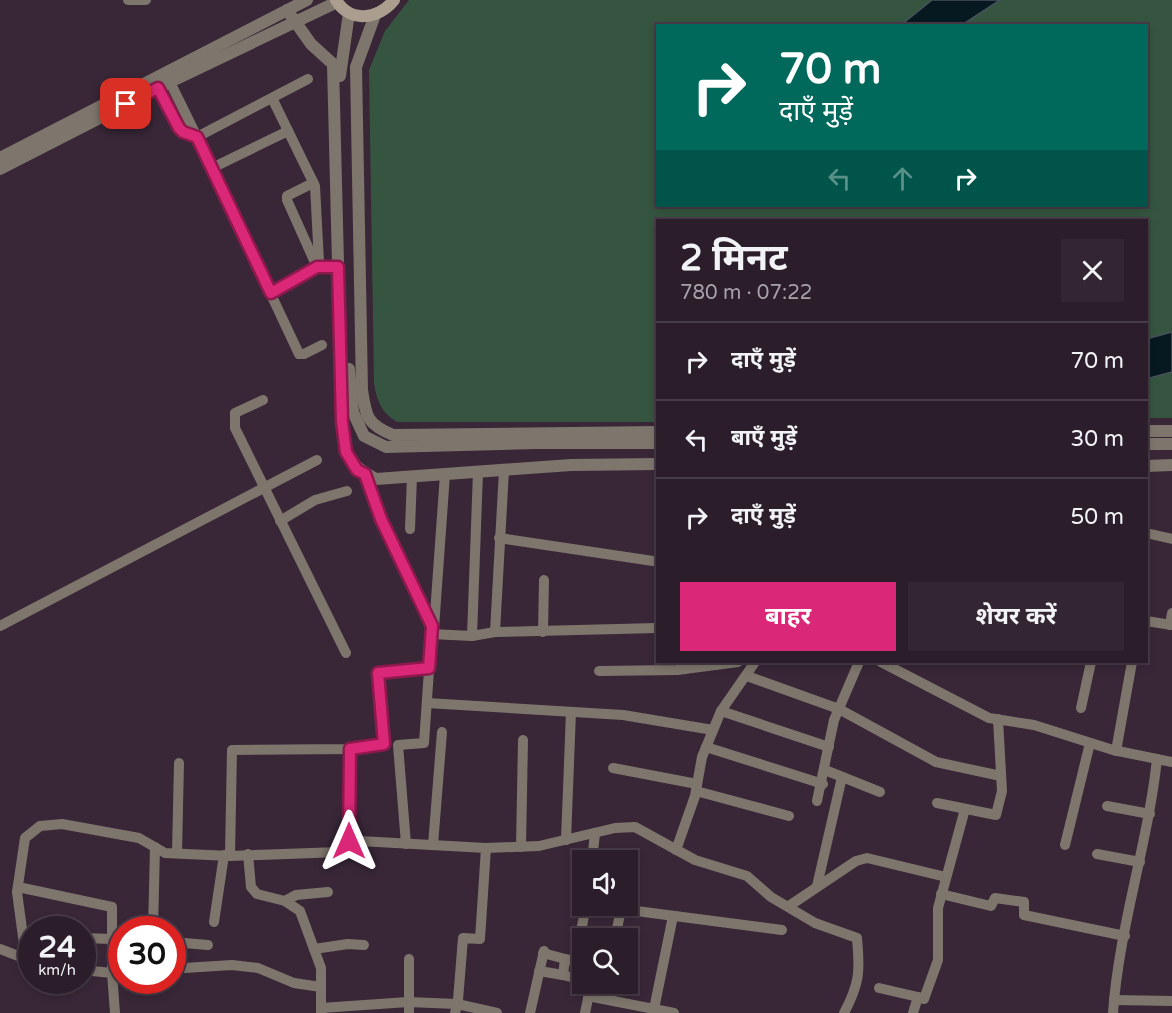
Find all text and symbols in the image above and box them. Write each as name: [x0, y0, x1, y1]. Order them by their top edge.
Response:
text: 70 m: [779, 44, 881, 95]
icon: right: [680, 48, 758, 126]
pin: [100, 78, 151, 129]
icon: arrive: [109, 87, 142, 120]
text: दाएँ मुड़ें: [779, 95, 853, 128]
icon: left: [823, 162, 856, 195]
icon: ahead: [886, 162, 919, 195]
icon: right: [949, 162, 982, 195]
text: 2 मिनट: [680, 237, 788, 280]
button: close: [1061, 239, 1124, 302]
text: 780 m · 07:22: [680, 281, 812, 305]
icon: right: [680, 345, 713, 378]
text: दाएँ मुड़ें: [731, 347, 796, 373]
text: 70 m: [1070, 348, 1124, 374]
icon: left: [680, 423, 713, 456]
text: बाएँ मुड़ें: [731, 425, 797, 451]
text: 30 m: [1070, 426, 1124, 452]
icon: right: [680, 501, 713, 534]
text: दाएँ मुड़ें: [731, 503, 796, 529]
text: 50 m: [1070, 504, 1124, 530]
button: बाहर: [680, 582, 896, 651]
button: शेयर करें: [908, 582, 1124, 651]
position arrow: [317, 809, 381, 873]
map controls: [572, 850, 638, 994]
button: sound: [572, 850, 638, 916]
speed limit sign: 30: [108, 916, 186, 994]
button: search: [572, 928, 638, 994]
text: 24: [38, 929, 76, 966]
text: km/h: [38, 961, 76, 979]

